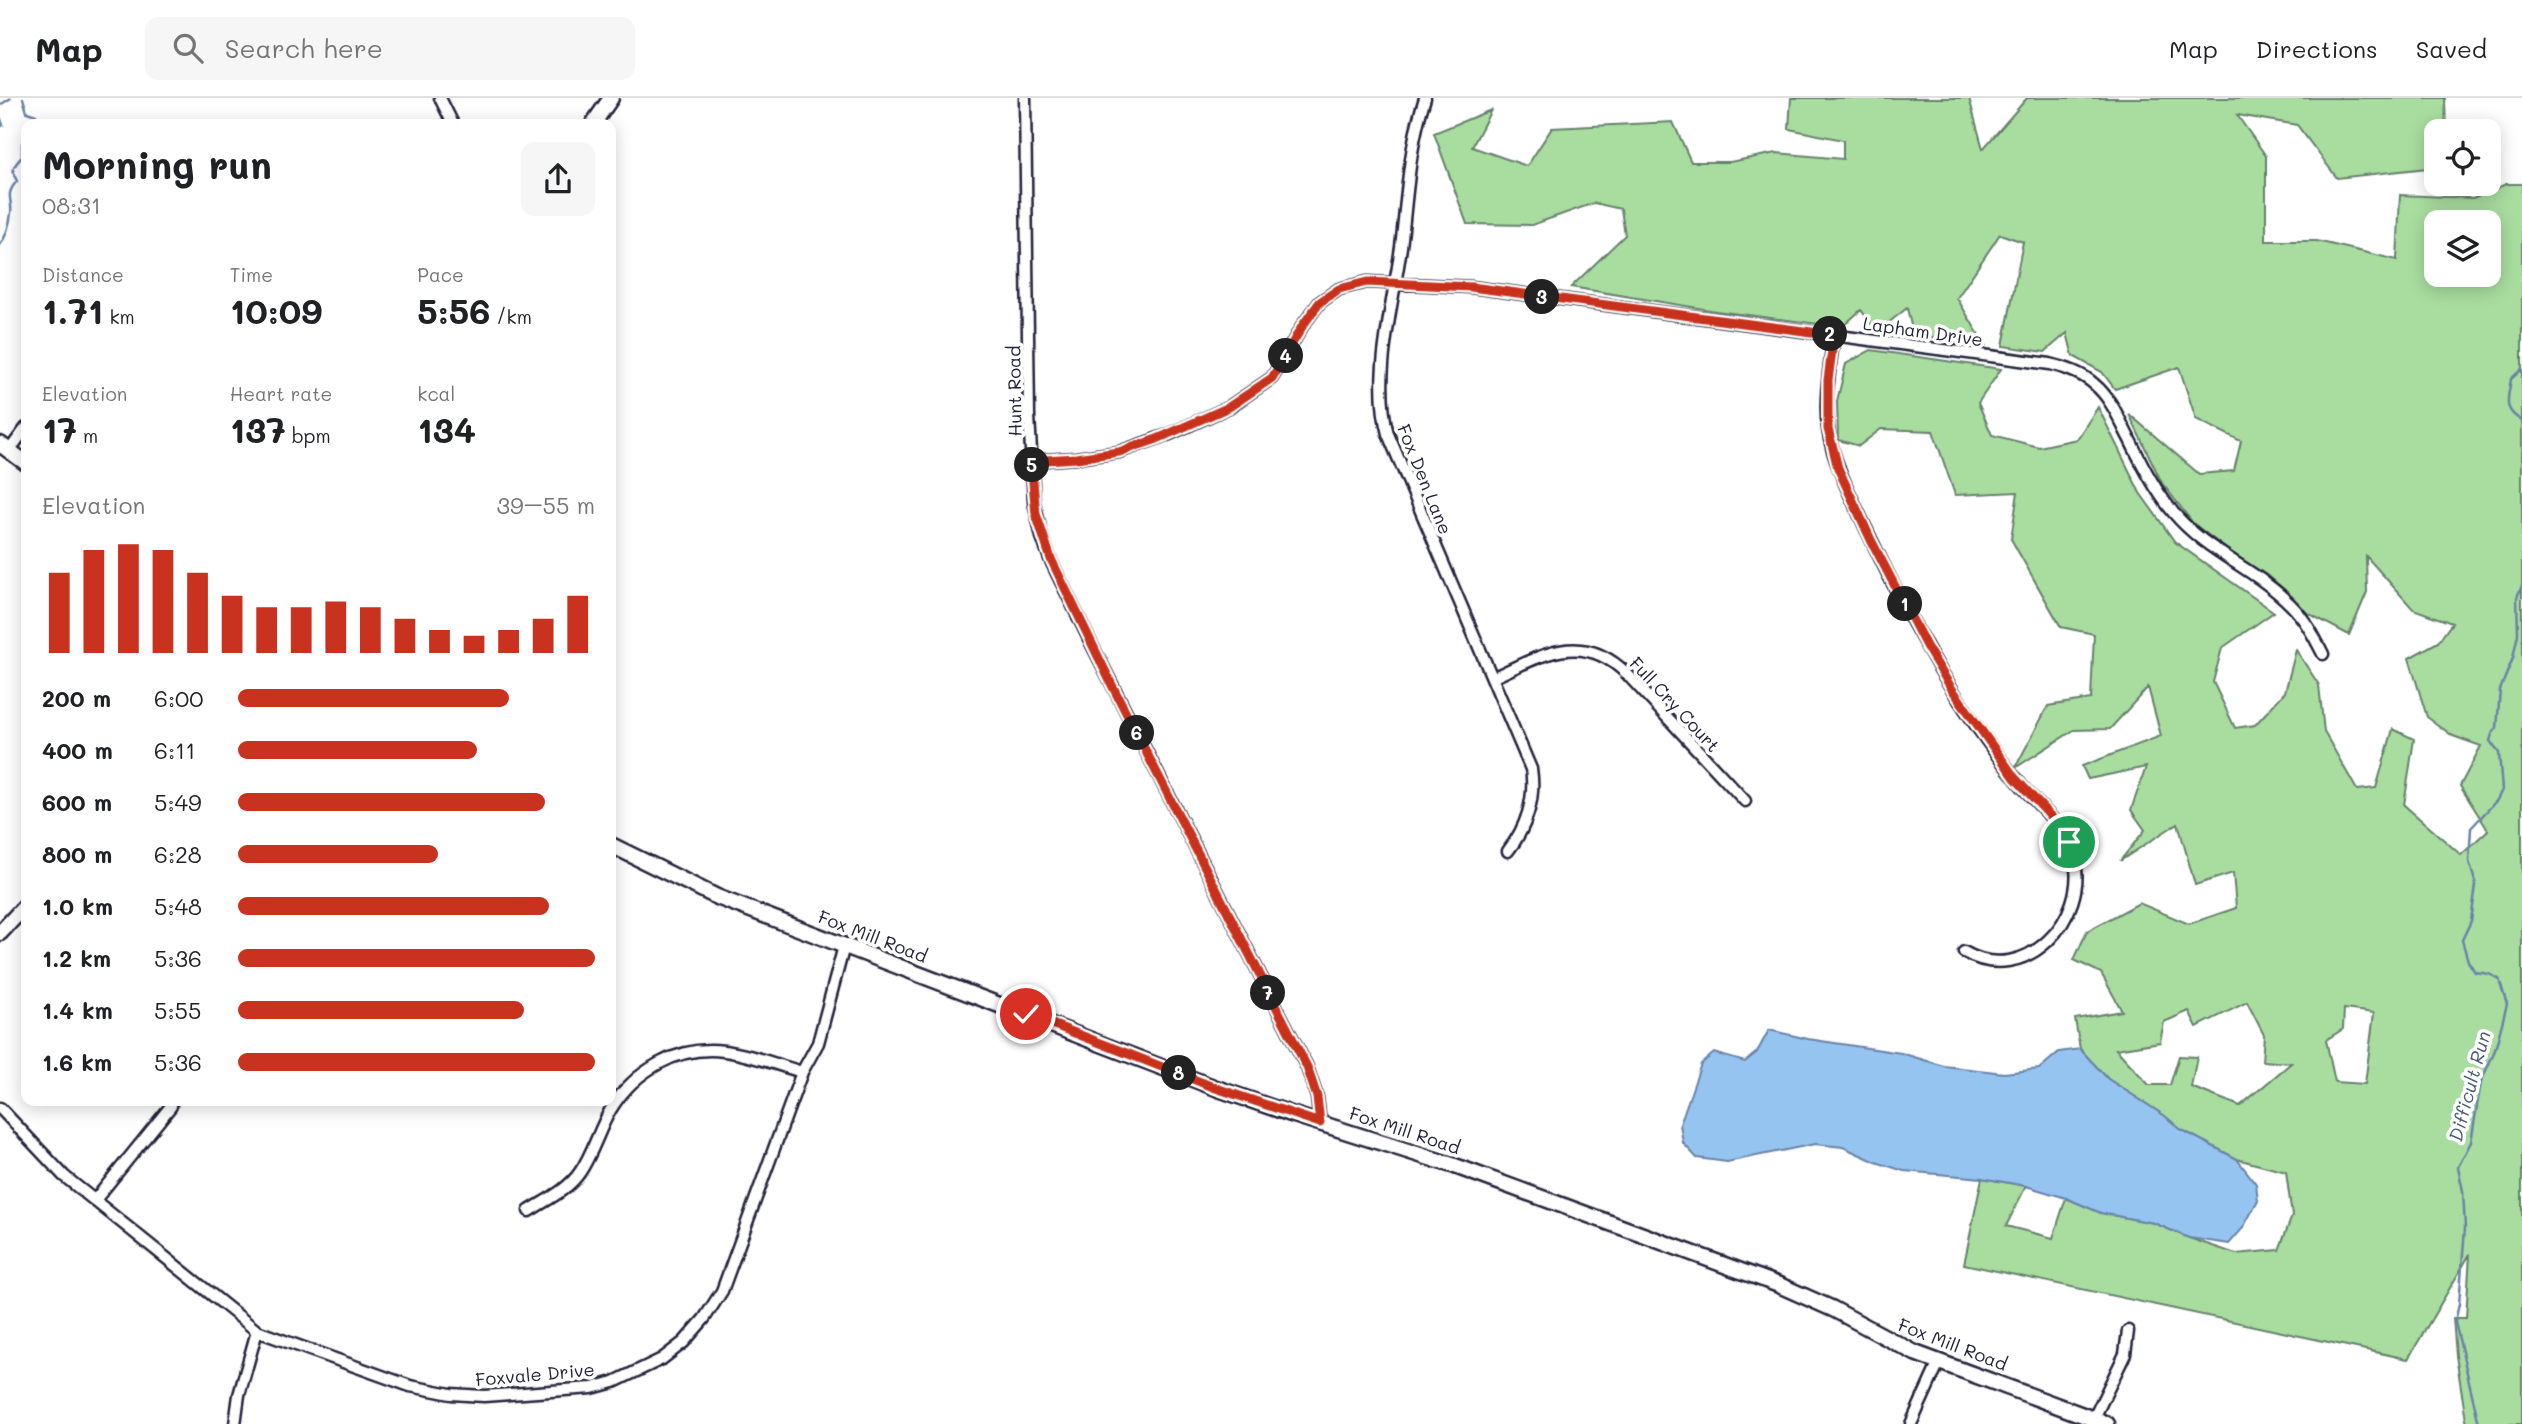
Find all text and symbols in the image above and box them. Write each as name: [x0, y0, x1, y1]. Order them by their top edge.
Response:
search box: [145, 17, 635, 80]
text: Map: [35, 27, 103, 70]
icon: search: [169, 29, 207, 67]
text: Search here: [225, 31, 383, 65]
text: Map: [2169, 33, 2218, 64]
text: Directions: [2256, 33, 2378, 64]
text: Saved: [2416, 33, 2487, 64]
map controls: [2424, 119, 2501, 287]
button: locate: [2424, 119, 2501, 196]
text: Morning run: [42, 139, 272, 189]
button: share: [521, 142, 595, 216]
text: 08:31: [42, 190, 101, 220]
button: layers: [2424, 210, 2501, 287]
text: Distance: [42, 262, 124, 287]
text: Time: [230, 262, 273, 287]
text: Pace: [417, 262, 464, 287]
pin: 3: [1524, 280, 1560, 314]
text: 3: [1536, 284, 1547, 309]
text: 1.71: [42, 287, 103, 333]
text: 10:09: [230, 287, 322, 333]
text: 5:56: [417, 287, 490, 333]
text: km: [103, 304, 135, 329]
text: /km: [490, 304, 532, 329]
street label: Lapham Drive: [1861, 311, 1985, 351]
pin: 2: [1812, 316, 1848, 352]
text: 2: [1824, 321, 1835, 346]
pin: 4: [1268, 338, 1304, 374]
text: 4: [1279, 343, 1292, 368]
street label: Hunt Road: [1001, 345, 1027, 437]
text: Elevation: [42, 381, 127, 406]
text: Heart rate: [230, 381, 332, 406]
text: kcal: [417, 381, 455, 406]
text: 17: [42, 406, 77, 452]
text: 137: [230, 406, 286, 452]
text: 134: [417, 406, 476, 452]
street label: Fox Den Lane: [1392, 420, 1458, 538]
text: m: [77, 423, 98, 448]
text: bpm: [286, 423, 331, 448]
pin: 5: [1014, 448, 1050, 482]
text: 5: [1026, 452, 1037, 477]
text: Elevation: [42, 490, 145, 520]
text: 39–55 m: [497, 490, 595, 520]
pin: 1: [1888, 587, 1923, 622]
text: 1: [1900, 591, 1909, 616]
street label: Full Cry Court: [1625, 651, 1725, 757]
text: 200 m: [42, 683, 111, 713]
text: 6:00: [154, 683, 203, 713]
pin: 6: [1120, 716, 1154, 750]
text: 6: [1131, 720, 1142, 745]
text: 400 m: [42, 735, 113, 765]
text: 6:11: [154, 735, 196, 765]
text: 600 m: [42, 787, 112, 817]
text: 5:49: [154, 787, 202, 817]
pin: [2039, 812, 2099, 872]
icon: arrive: [2050, 823, 2088, 861]
text: 800 m: [42, 839, 112, 869]
text: 6:28: [154, 839, 202, 869]
text: 1.0 km: [42, 891, 113, 921]
text: 5:48: [154, 891, 202, 921]
street label: Fox Mill Road: [815, 904, 931, 968]
text: 1.2 km: [42, 943, 111, 973]
text: 5:36: [154, 943, 202, 973]
pin: 7: [1250, 976, 1286, 1010]
text: 7: [1262, 980, 1273, 1005]
pin: [996, 984, 1056, 1044]
text: 1.4 km: [42, 995, 113, 1025]
text: 5:55: [154, 995, 201, 1025]
icon: check: [1007, 995, 1045, 1033]
water label: Difficult Run: [2442, 1028, 2496, 1144]
text: 1.6 km: [42, 1047, 112, 1077]
text: 5:36: [154, 1047, 202, 1077]
pin: 8: [1162, 1056, 1196, 1090]
text: 8: [1173, 1060, 1184, 1085]
street label: Fox Mill Road: [1347, 1101, 1463, 1159]
street label: Fox Mill Road: [1895, 1312, 2011, 1376]
street label: Foxvale Drive: [474, 1357, 596, 1391]

